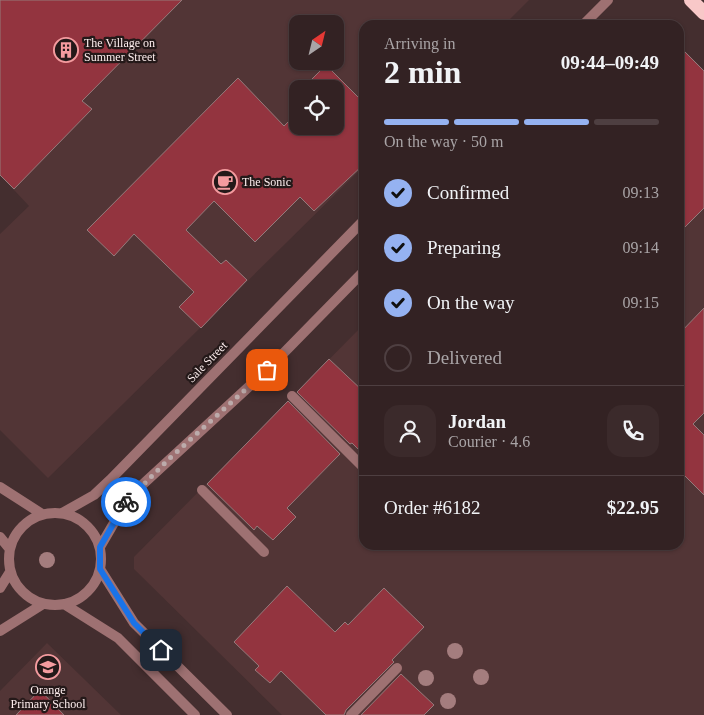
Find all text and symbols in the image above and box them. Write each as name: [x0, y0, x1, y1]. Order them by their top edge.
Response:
north arrow: [289, 15, 344, 70]
map controls: [289, 15, 344, 135]
text: Arriving in: [384, 35, 456, 52]
place label: The Village on Summer Street: [84, 36, 156, 64]
building icon: The Village on Summer Street: [53, 37, 79, 63]
text: 09:44–09:49: [561, 52, 659, 73]
text: 2 min: [384, 54, 461, 90]
button: locate: [289, 80, 344, 135]
text: On the way · 50 m: [384, 133, 504, 150]
cafe icon: The Sonic: [212, 169, 238, 195]
place label: The Sonic: [242, 175, 291, 189]
icon: check: [384, 179, 412, 207]
text: Confirmed: [427, 182, 509, 203]
text: 09:13: [623, 184, 659, 201]
icon: check: [384, 234, 412, 262]
text: Preparing: [427, 237, 501, 258]
text: 09:14: [623, 239, 659, 256]
icon: check: [384, 289, 412, 317]
text: On the way: [427, 292, 515, 313]
text: 09:15: [623, 294, 659, 311]
street label: Sale Street: [184, 338, 230, 385]
text: Delivered: [427, 347, 502, 368]
pin: [246, 349, 288, 391]
icon: bag: [253, 356, 281, 384]
button: person: [384, 405, 436, 457]
button: phone: [607, 405, 659, 457]
text: Jordan: [448, 411, 506, 432]
text: Courier · 4.6: [448, 433, 530, 450]
courier: [101, 477, 151, 527]
icon: bike: [112, 488, 140, 516]
text: Order #6182: [384, 497, 481, 518]
text: $22.95: [607, 497, 659, 518]
pin: [140, 629, 182, 671]
icon: home: [147, 636, 175, 664]
school or university icon: Orange Primary School: [35, 654, 61, 680]
place label: Orange Primary School: [11, 683, 86, 711]

